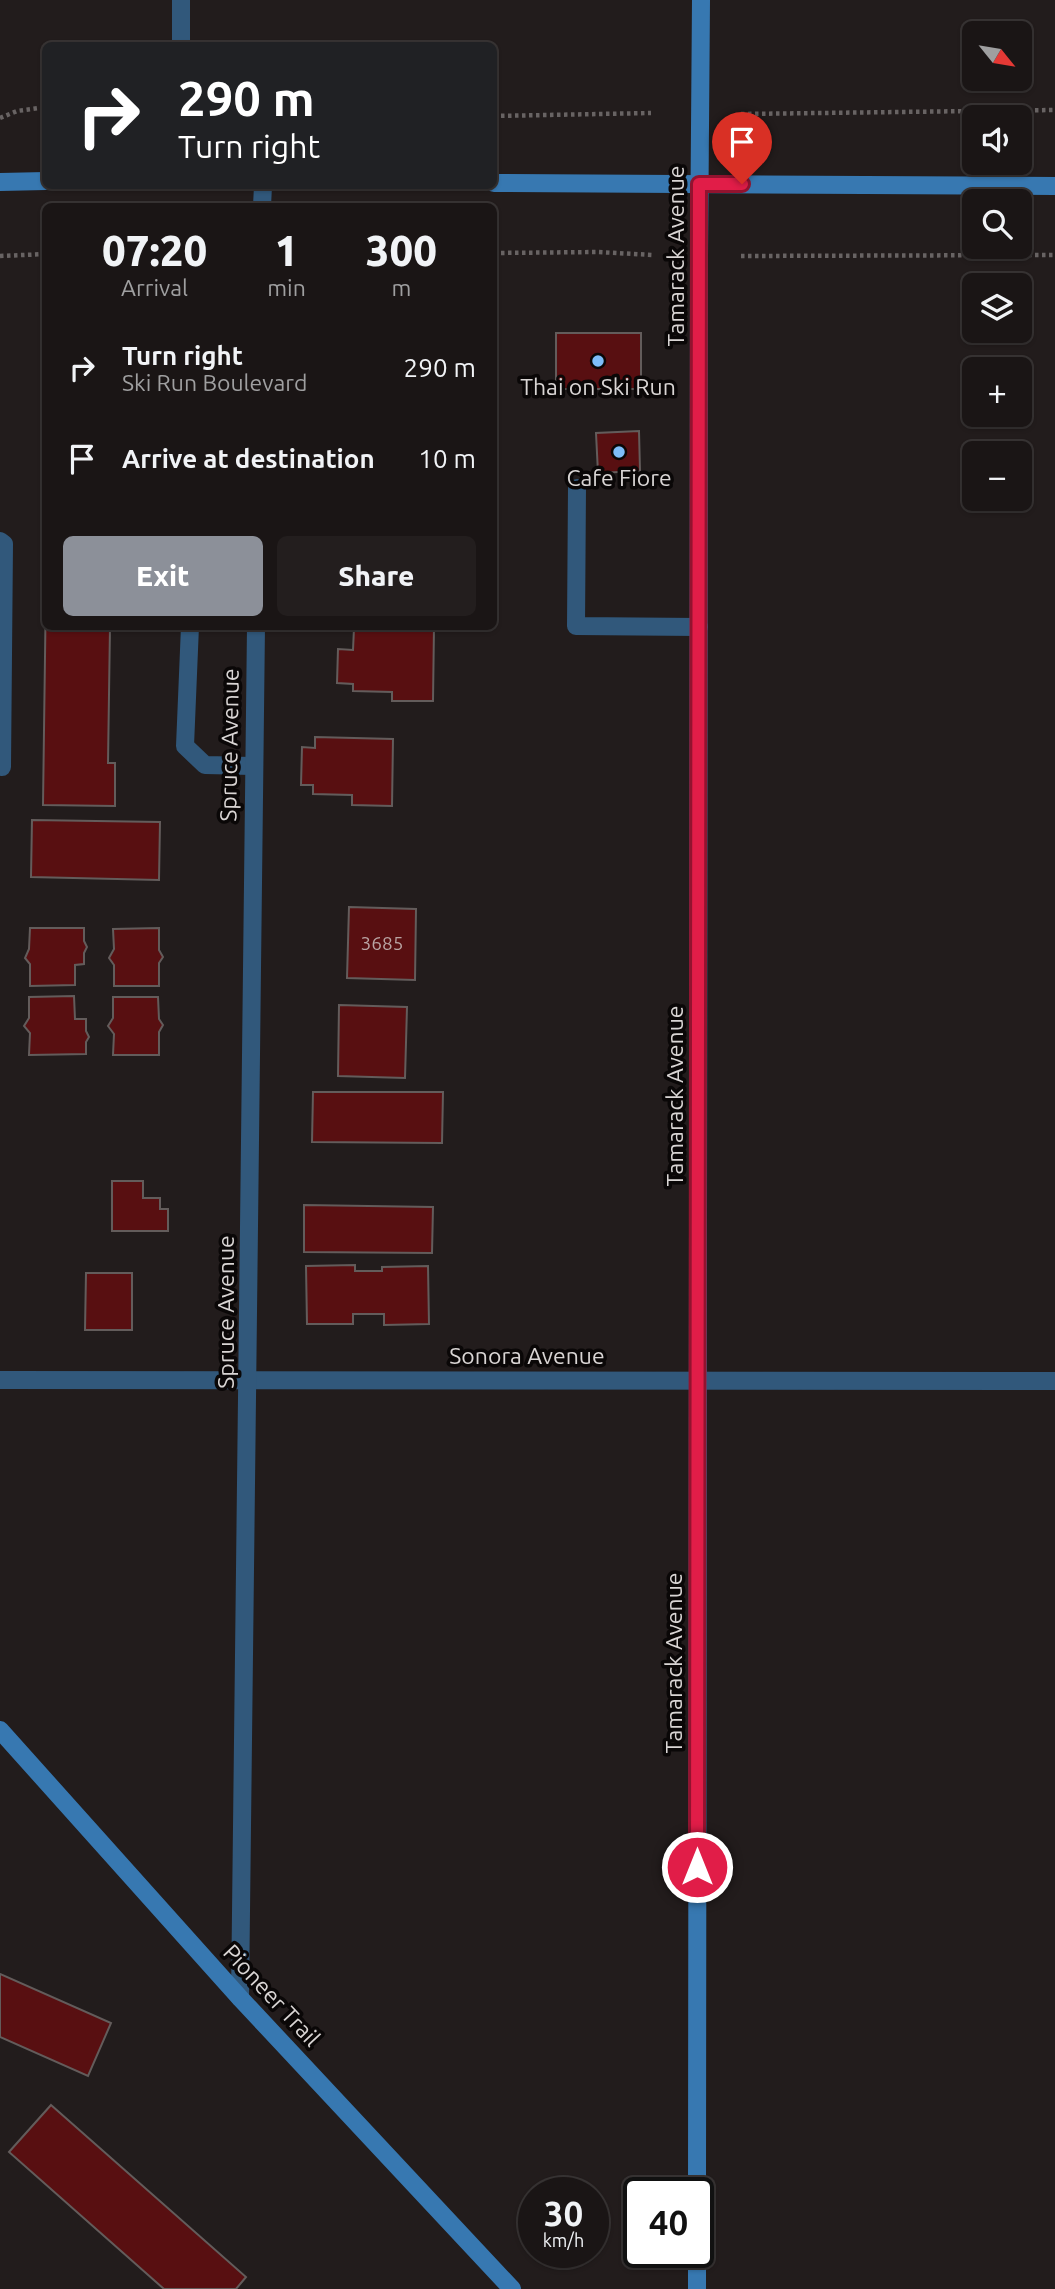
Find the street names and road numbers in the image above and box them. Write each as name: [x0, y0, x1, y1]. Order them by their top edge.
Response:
street label: Tamarack Avenue: [663, 166, 688, 346]
street label: Spruce Avenue: [215, 668, 243, 822]
street label: Tamarack Avenue: [662, 1006, 687, 1186]
street label: Spruce Avenue: [213, 1235, 238, 1389]
street label: Sonora Avenue: [449, 1343, 605, 1368]
street label: Tamarack Avenue: [661, 1573, 686, 1753]
street label: Pioneer Trail: [219, 1939, 325, 2051]

